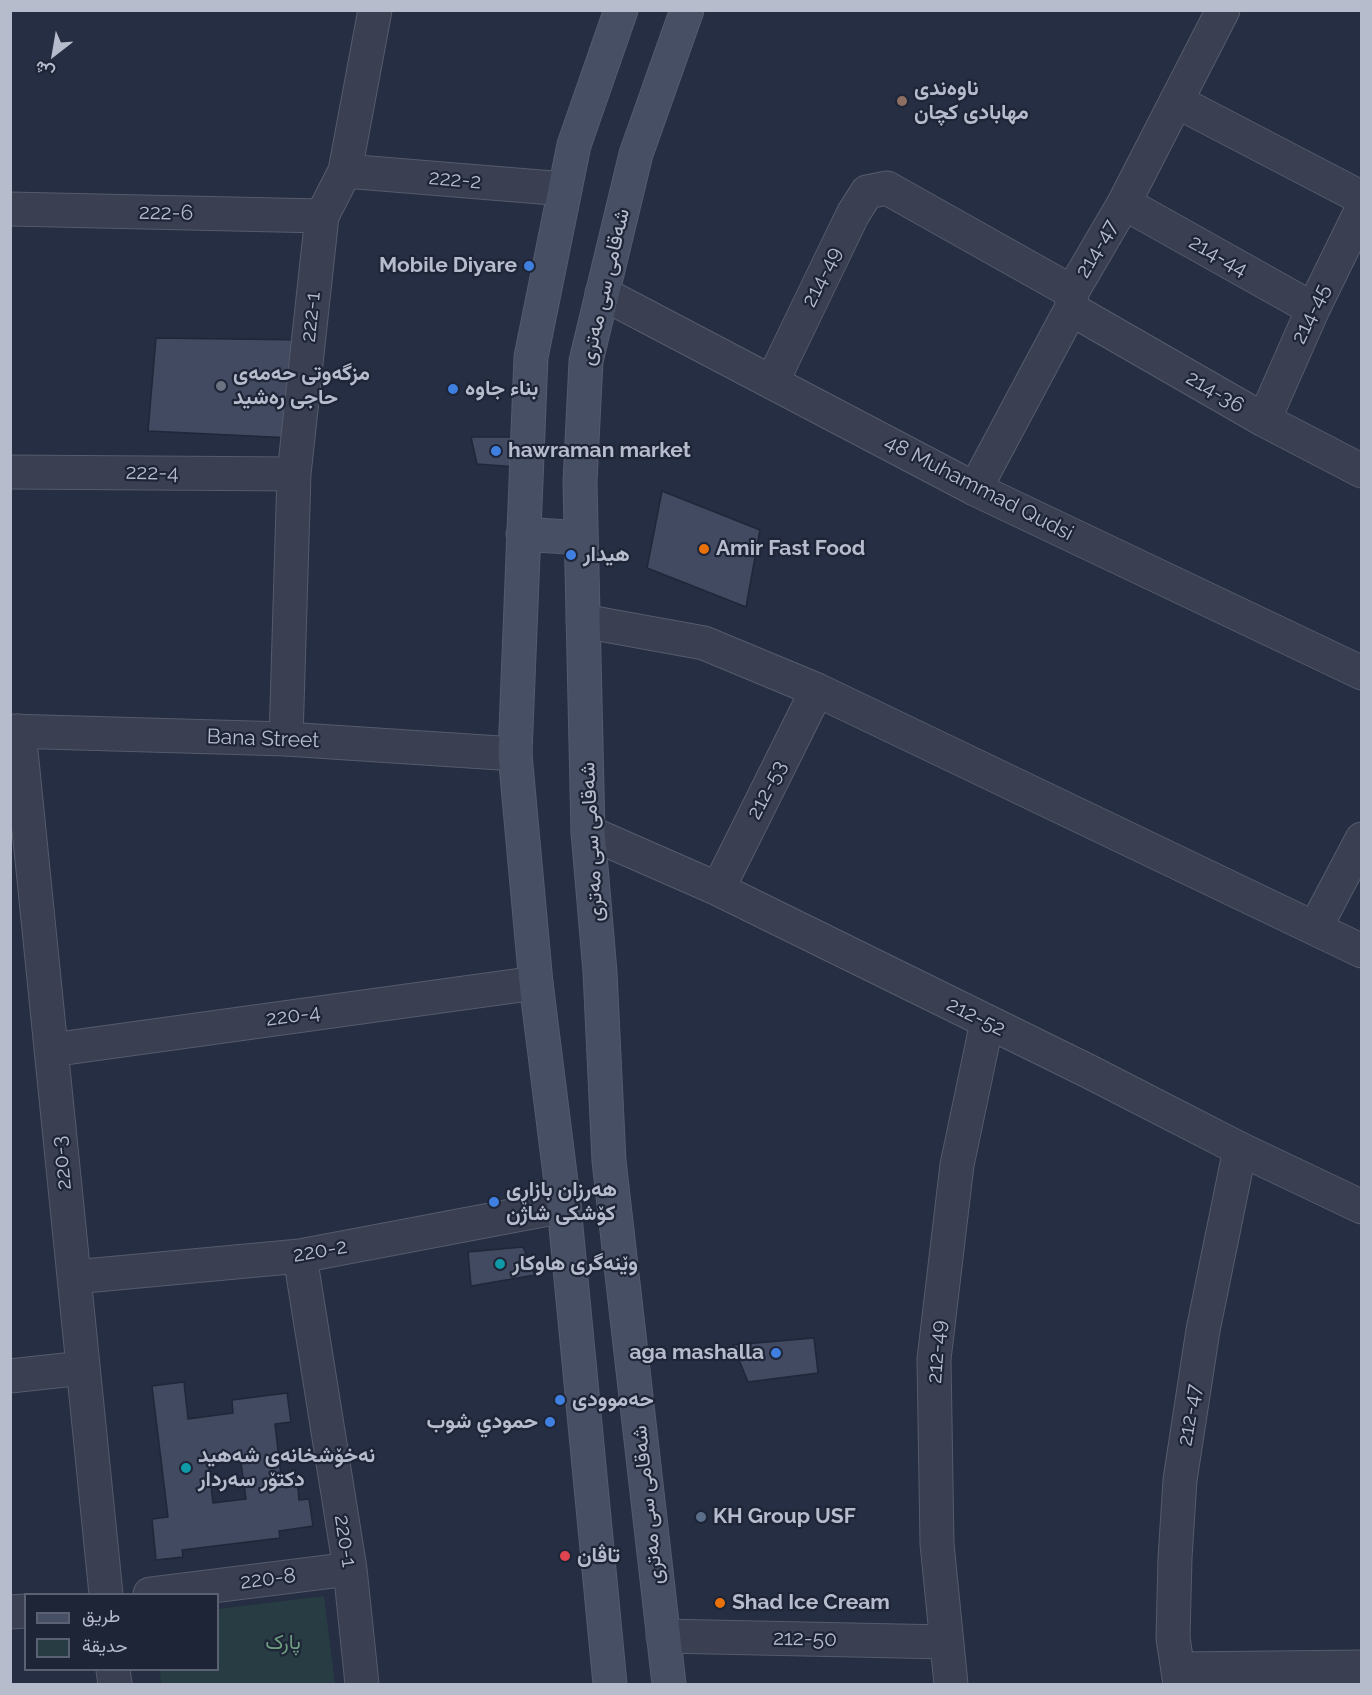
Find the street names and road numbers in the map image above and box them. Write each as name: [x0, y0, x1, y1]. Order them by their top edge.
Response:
street label: 222-2: [428, 165, 482, 195]
street label: 222-6: [139, 200, 193, 226]
street label: شەقامی سی مەتری: [575, 206, 635, 368]
street label: 214-47: [1070, 216, 1124, 282]
street label: 214-44: [1184, 230, 1252, 282]
street label: 214-49: [797, 243, 847, 311]
street label: 214-45: [1286, 280, 1336, 348]
street label: 222-1: [296, 291, 326, 343]
street label: 214-36: [1181, 365, 1249, 419]
street label: 48 Muhammad Qudsi: [880, 429, 1078, 547]
street label: 222-4: [125, 460, 179, 486]
street label: Bana Street: [206, 724, 320, 754]
street label: 212-53: [742, 756, 792, 824]
street label: شەقامی سی مەتری: [575, 761, 609, 923]
street label: 212-52: [943, 992, 1009, 1042]
street label: 220-4: [264, 1000, 322, 1032]
street label: 220-3: [47, 1135, 77, 1191]
street label: 220-2: [291, 1234, 349, 1268]
street label: 212-49: [922, 1320, 952, 1384]
street label: 212-47: [1173, 1382, 1207, 1448]
street label: شەقامی سی مەتری: [627, 1424, 669, 1586]
street label: 220-1: [328, 1513, 362, 1569]
street label: 220-8: [239, 1563, 297, 1595]
street label: 212-50: [773, 1626, 837, 1652]

